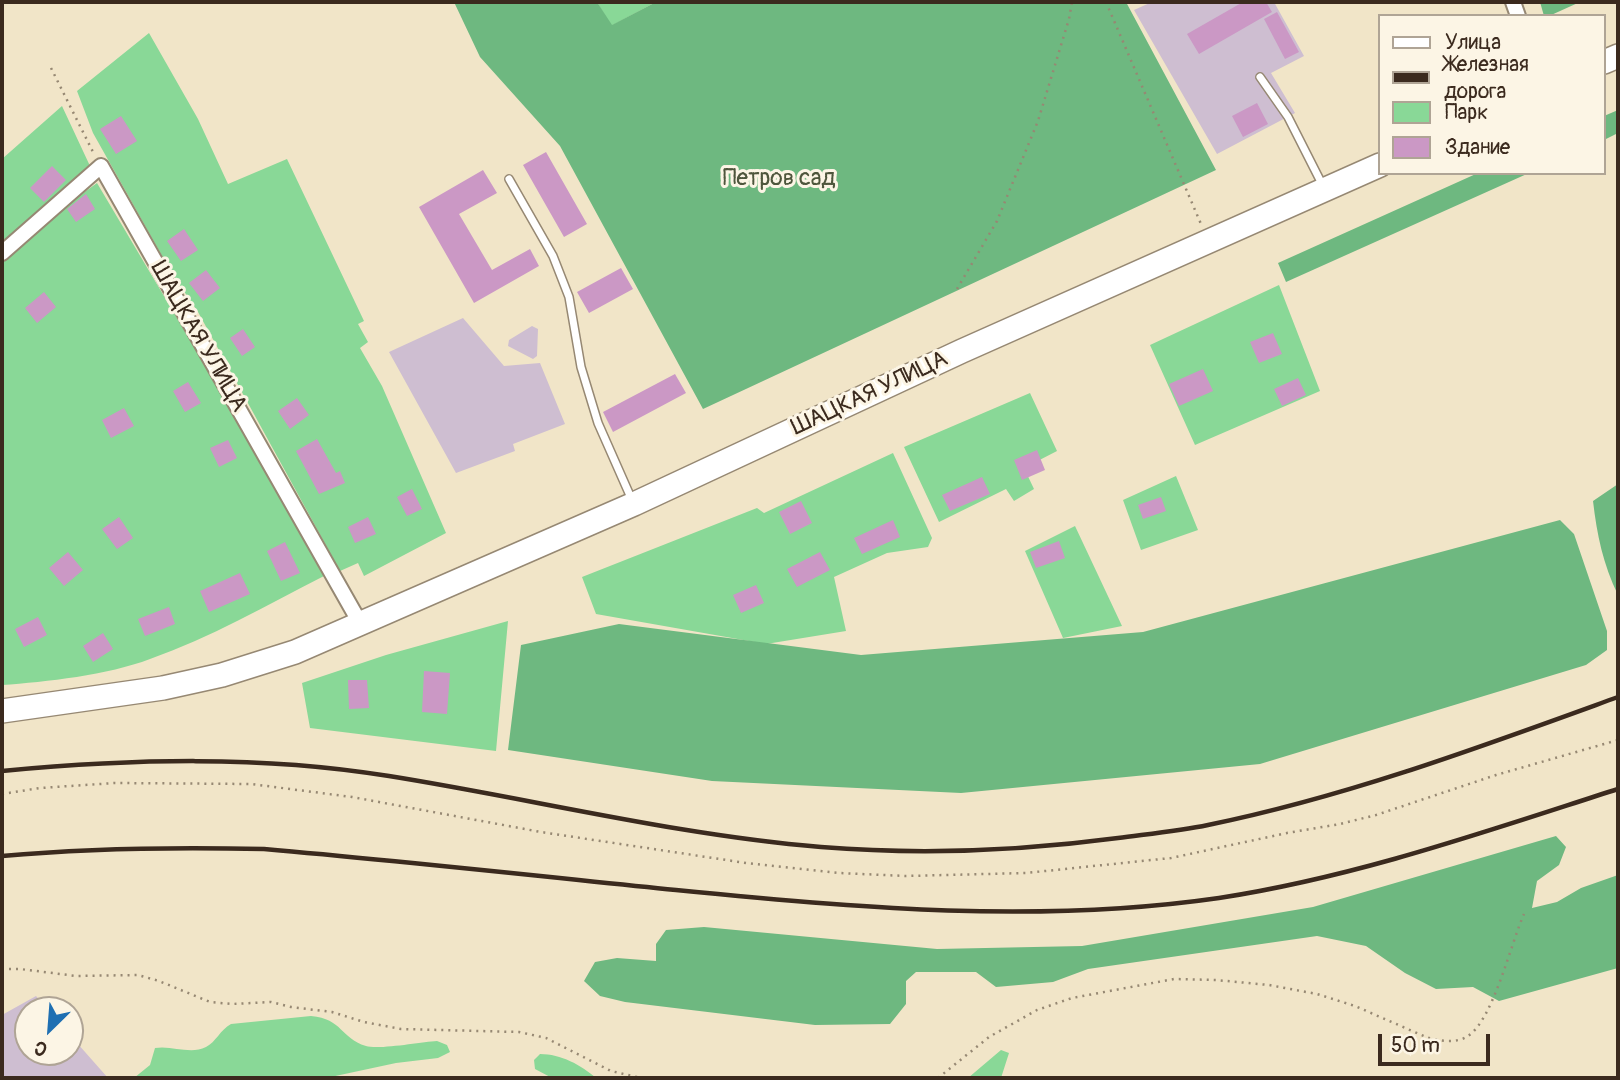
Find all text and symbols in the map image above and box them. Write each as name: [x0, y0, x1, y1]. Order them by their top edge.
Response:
legend: [1378, 14, 1606, 175]
text: Улица: [1445, 29, 1501, 56]
text: Железная дорога: [1444, 51, 1529, 105]
text: Парк: [1445, 99, 1488, 126]
text: Здание: [1445, 134, 1510, 161]
park label: Петров сад: [723, 165, 835, 193]
street label: ШАЦКАЯ УЛИЦА: [144, 257, 252, 417]
street label: ШАЦКАЯ УЛИЦА: [787, 346, 953, 442]
north arrow: [14, 996, 84, 1066]
scale bar: [1382, 1020, 1494, 1064]
text: 50 m: [1391, 1032, 1440, 1059]
text: С: [31, 1035, 51, 1062]

